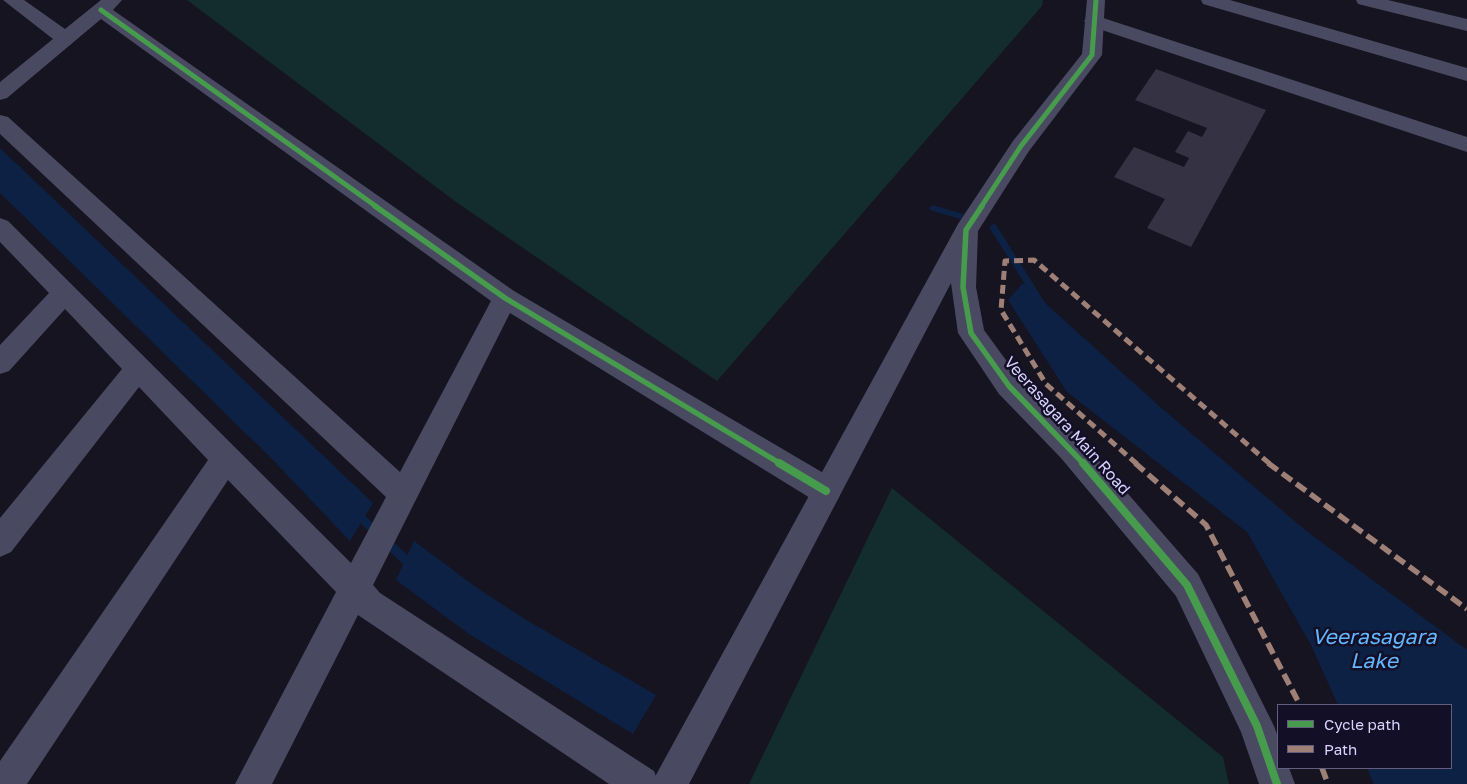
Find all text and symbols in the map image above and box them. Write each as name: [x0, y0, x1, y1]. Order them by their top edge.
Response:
street label: Veerasagara Main Road: [1000, 353, 1134, 499]
water label: Veerasagara Lake: [1312, 624, 1436, 674]
legend: [1277, 704, 1452, 769]
text: Cycle path: [1324, 715, 1400, 733]
text: Path: [1324, 740, 1357, 758]

